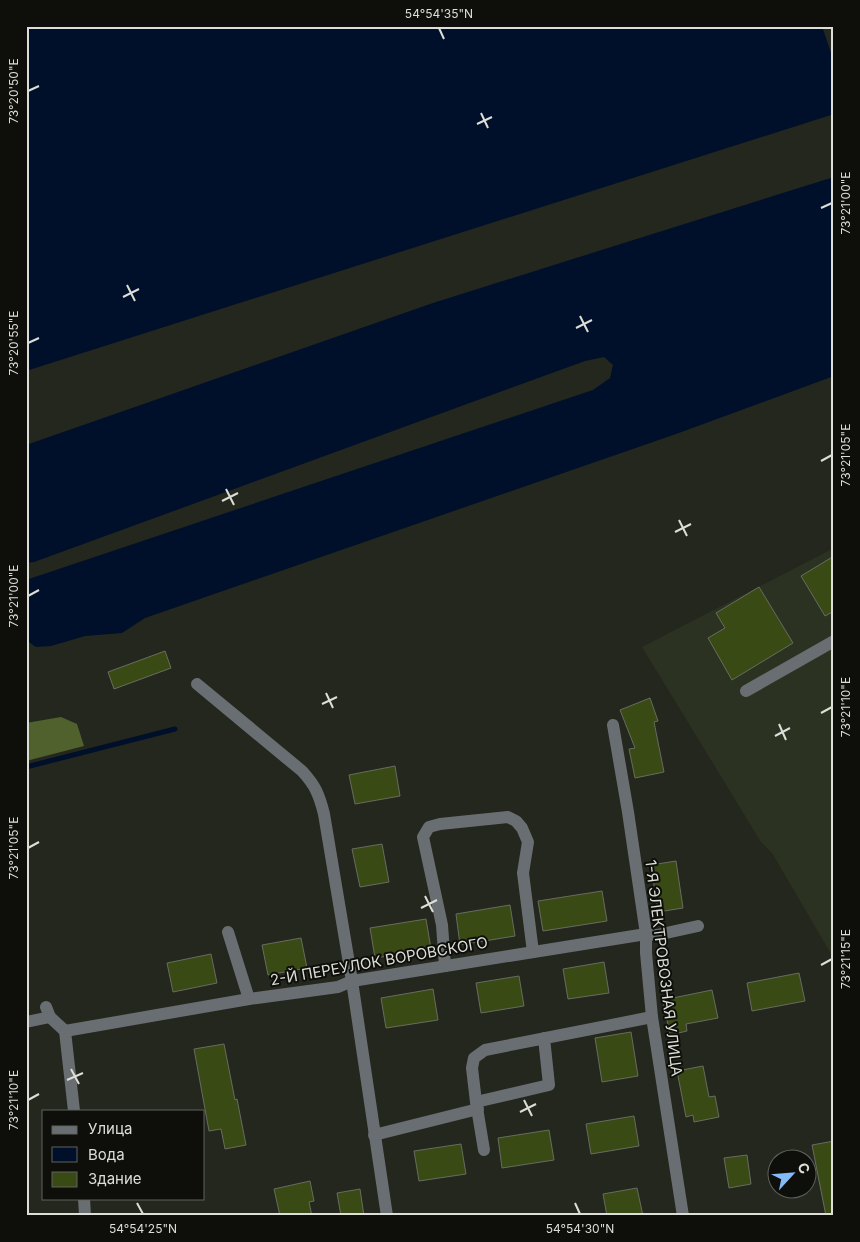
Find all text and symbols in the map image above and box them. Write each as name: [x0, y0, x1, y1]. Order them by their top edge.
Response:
text: 54°54'35"N: [405, 6, 473, 21]
text: 73°20'50"E: [6, 58, 21, 124]
text: 73°21'00"E: [838, 171, 853, 235]
text: 73°20'55"E: [6, 310, 21, 376]
text: 73°21'05"E: [838, 424, 853, 486]
text: 73°21'00"E: [6, 564, 21, 628]
text: 73°21'10"E: [838, 677, 853, 737]
text: 73°21'05"E: [6, 817, 21, 879]
street label: 1-Я ЭЛЕКТРОВОЗНАЯ УЛИЦА: [641, 859, 687, 1077]
text: 73°21'15"E: [838, 929, 853, 989]
street label: 2-Й ПЕРЕУЛОК ВОРОВСКОГО: [269, 932, 489, 990]
text: 73°21'10"E: [6, 1070, 21, 1130]
legend: [42, 1110, 205, 1200]
text: Улица: [88, 1119, 132, 1138]
text: Вода: [88, 1145, 125, 1164]
north arrow: [768, 1150, 818, 1200]
text: С: [794, 1160, 814, 1176]
text: Здание: [88, 1169, 142, 1188]
text: 54°54'25"N: [109, 1221, 177, 1236]
text: 54°54'30"N: [546, 1221, 614, 1236]

